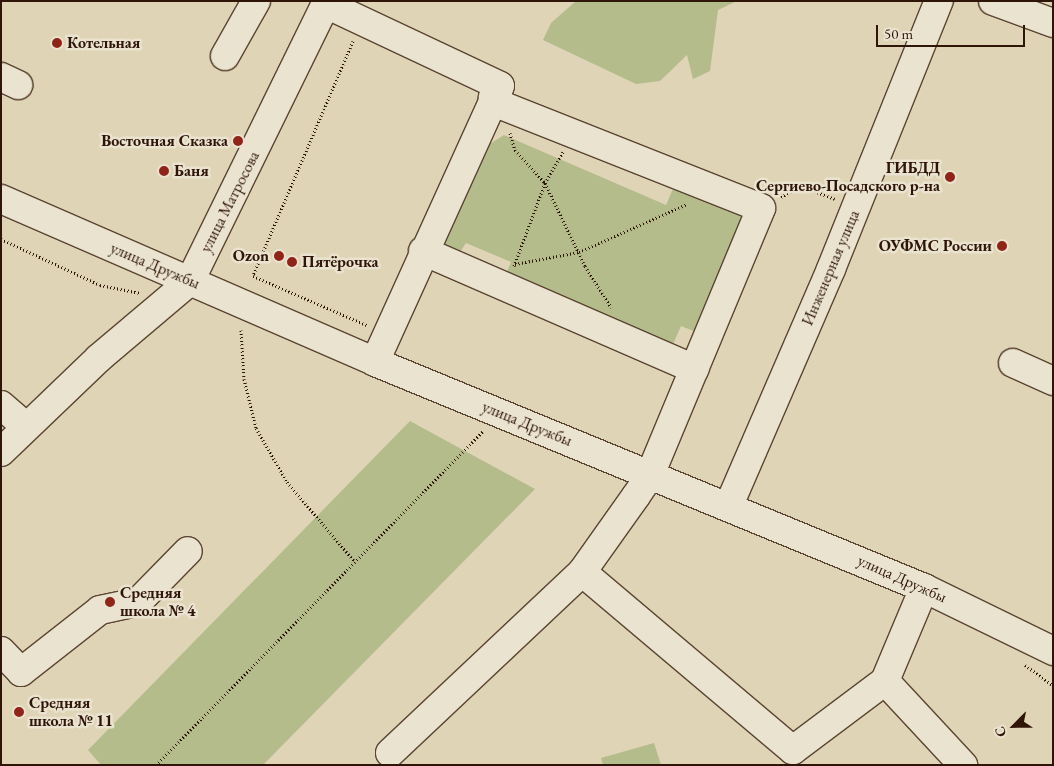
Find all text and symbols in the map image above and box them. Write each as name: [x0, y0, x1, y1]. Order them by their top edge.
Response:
scale bar: [879, 15, 1028, 47]
text: 50 m: [884, 24, 913, 43]
place label: Котельная: [67, 33, 140, 53]
marker: Котельная: [51, 37, 63, 49]
place label: Восточная Сказка: [101, 131, 228, 151]
marker: Восточная Сказка: [232, 135, 244, 147]
street label: улица Матросова: [196, 148, 264, 256]
place label: ГИБДД Сергиево-Посадского р-на: [756, 158, 940, 196]
place label: Баня: [174, 161, 209, 181]
marker: Баня: [158, 165, 170, 177]
marker: ГИБДД Сергиево-Посадского р-на: [944, 171, 956, 183]
street label: Инженерная улица: [798, 207, 864, 329]
place label: ОУФМС России: [879, 236, 992, 256]
street label: улица Дружбы: [107, 239, 203, 293]
marker: ОУФМС России: [996, 240, 1008, 252]
place label: Ozon: [233, 246, 269, 266]
marker: Ozon: [273, 250, 285, 262]
place label: Пятёрочка: [302, 252, 379, 272]
marker: Пятёрочка: [286, 256, 298, 268]
street label: улица Дружбы: [479, 397, 575, 451]
street label: улица Дружбы: [855, 551, 949, 607]
place label: Средняя школа № 4: [120, 583, 195, 621]
marker: Средняя школа № 4: [104, 596, 116, 608]
place label: Средняя школа № 11: [29, 693, 113, 731]
north arrow: [989, 701, 1039, 751]
marker: Средняя школа № 11: [13, 706, 25, 718]
text: С: [990, 724, 1010, 740]

